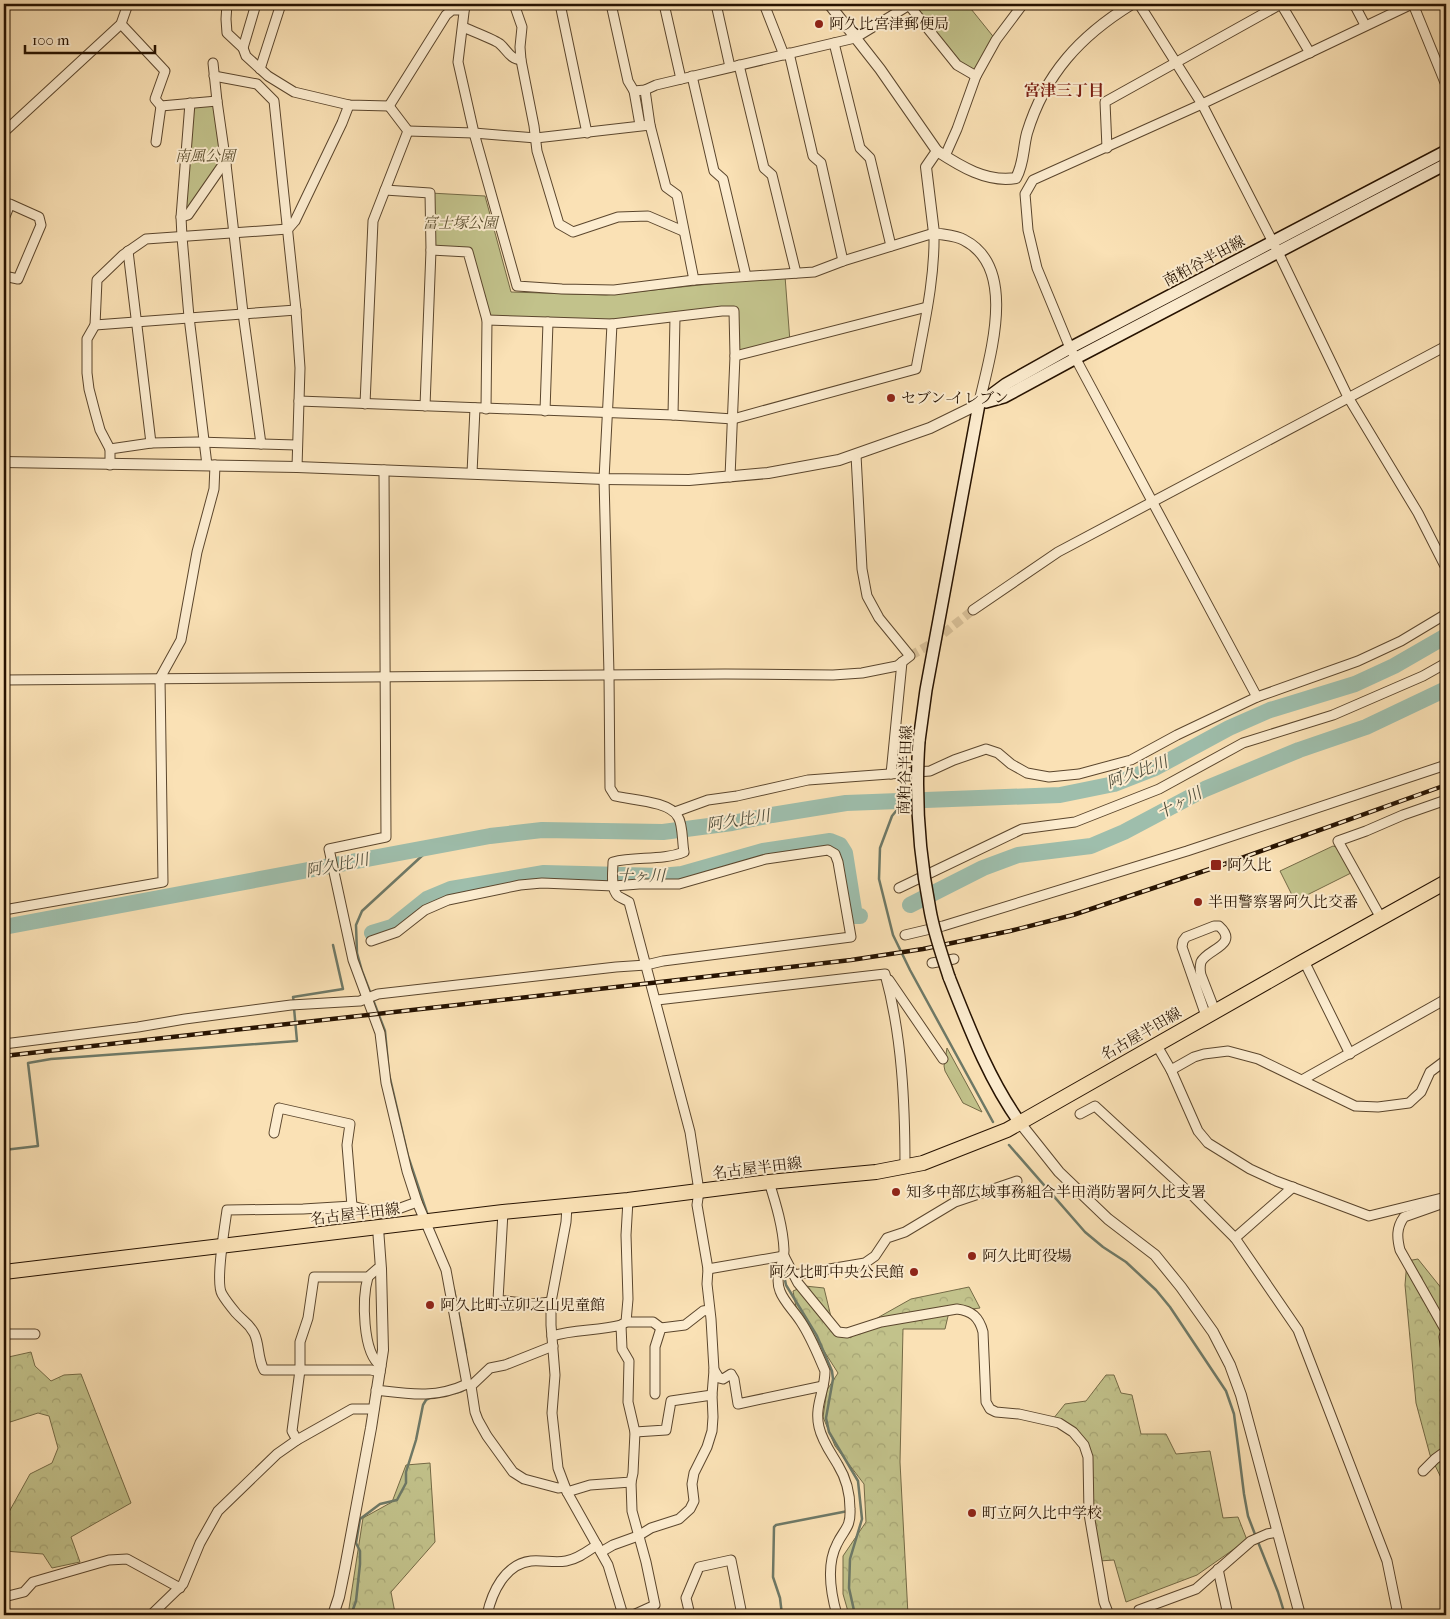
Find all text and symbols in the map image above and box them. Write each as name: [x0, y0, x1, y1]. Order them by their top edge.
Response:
place label: 阿久比宮津郵便局: [829, 15, 949, 33]
marker: 阿久比宮津郵便局: [813, 18, 825, 30]
scale bar: [25, 22, 155, 54]
text: 100 m: [32, 31, 70, 49]
district label: 宮津三丁目: [1024, 81, 1104, 100]
park label: 南風公園: [175, 147, 238, 165]
park label: 富士塚公園: [422, 214, 500, 232]
street label: 南粕谷半田線: [1160, 232, 1248, 290]
place label: セブン-イレブン: [901, 389, 1009, 407]
marker: セブン-イレブン: [885, 392, 897, 404]
street label: 南粕谷半田線: [894, 725, 916, 815]
water label: 阿久比川: [1104, 751, 1172, 792]
water label: 十ヶ川: [1153, 782, 1206, 823]
water label: 阿久比川: [705, 805, 773, 834]
water label: 阿久比川: [304, 849, 372, 880]
place label: 阿久比: [1227, 856, 1272, 874]
marker: 阿久比: [1209, 858, 1223, 872]
water label: 十ヶ川: [617, 866, 667, 885]
place label: 半田警察署阿久比交番: [1208, 893, 1358, 911]
marker: 半田警察署阿久比交番: [1192, 896, 1204, 908]
street label: 名古屋半田線: [1098, 1004, 1184, 1064]
street label: 名古屋半田線: [711, 1154, 803, 1182]
place label: 知多中部広域事務組合半田消防署阿久比支署: [906, 1183, 1206, 1201]
marker: 知多中部広域事務組合半田消防署阿久比支署: [890, 1186, 902, 1198]
street label: 名古屋半田線: [309, 1200, 401, 1228]
place label: 阿久比町役場: [982, 1247, 1072, 1265]
marker: 阿久比町役場: [966, 1250, 978, 1262]
place label: 阿久比町中央公民館: [769, 1263, 904, 1281]
marker: 阿久比町中央公民館: [908, 1266, 920, 1278]
place label: 阿久比町立卯之山児童館: [440, 1296, 605, 1314]
marker: 阿久比町立卯之山児童館: [424, 1299, 436, 1311]
place label: 町立阿久比中学校: [982, 1504, 1102, 1522]
marker: 町立阿久比中学校: [966, 1507, 978, 1519]

